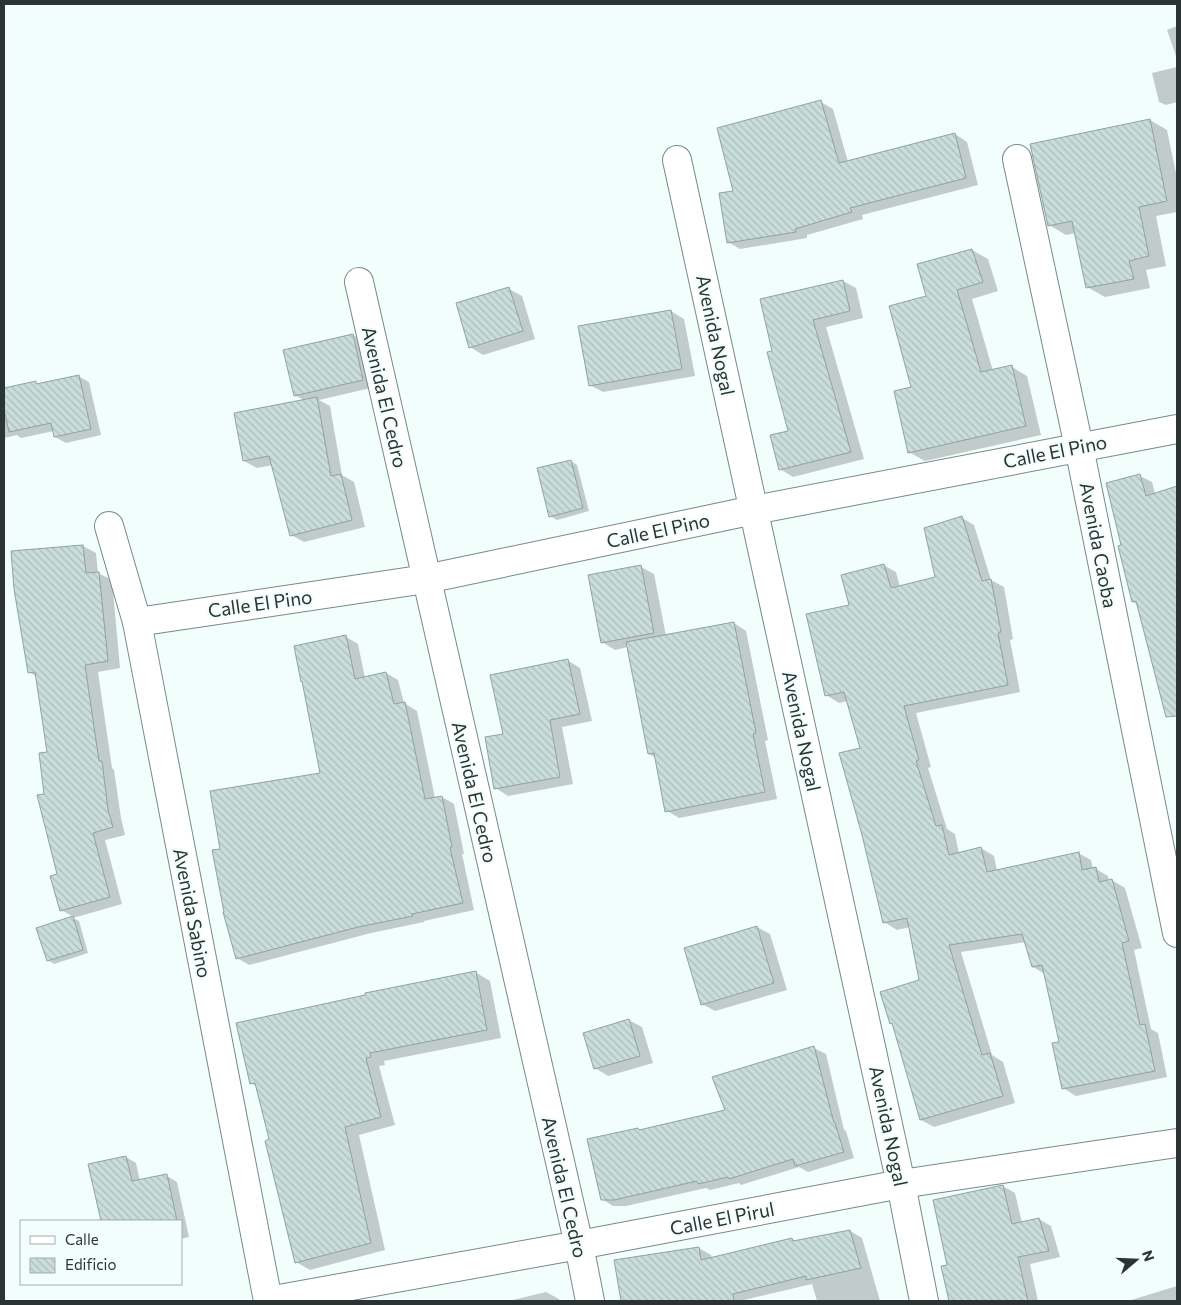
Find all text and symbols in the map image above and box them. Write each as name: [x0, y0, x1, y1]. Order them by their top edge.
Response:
street label: Avenida Nogal: [692, 273, 740, 397]
street label: Avenida El Cedro: [358, 324, 412, 470]
street label: Calle El Pino: [1001, 430, 1109, 472]
street label: Avenida Caoba: [1076, 480, 1122, 610]
street label: Calle El Pino: [604, 508, 712, 552]
street label: Calle El Pino: [206, 584, 314, 622]
street label: Avenida Nogal: [778, 669, 826, 793]
street label: Avenida El Cedro: [448, 719, 502, 865]
street label: Avenida Sabino: [169, 846, 217, 980]
street label: Avenida Nogal: [865, 1064, 913, 1188]
street label: Avenida El Cedro: [538, 1114, 592, 1260]
street label: Calle El Pirul: [668, 1197, 776, 1239]
legend: [20, 1220, 182, 1285]
text: Calle: [65, 1230, 99, 1248]
north arrow: [1111, 1235, 1161, 1285]
text: N: [1139, 1248, 1159, 1263]
text: Edificio: [65, 1255, 116, 1273]

